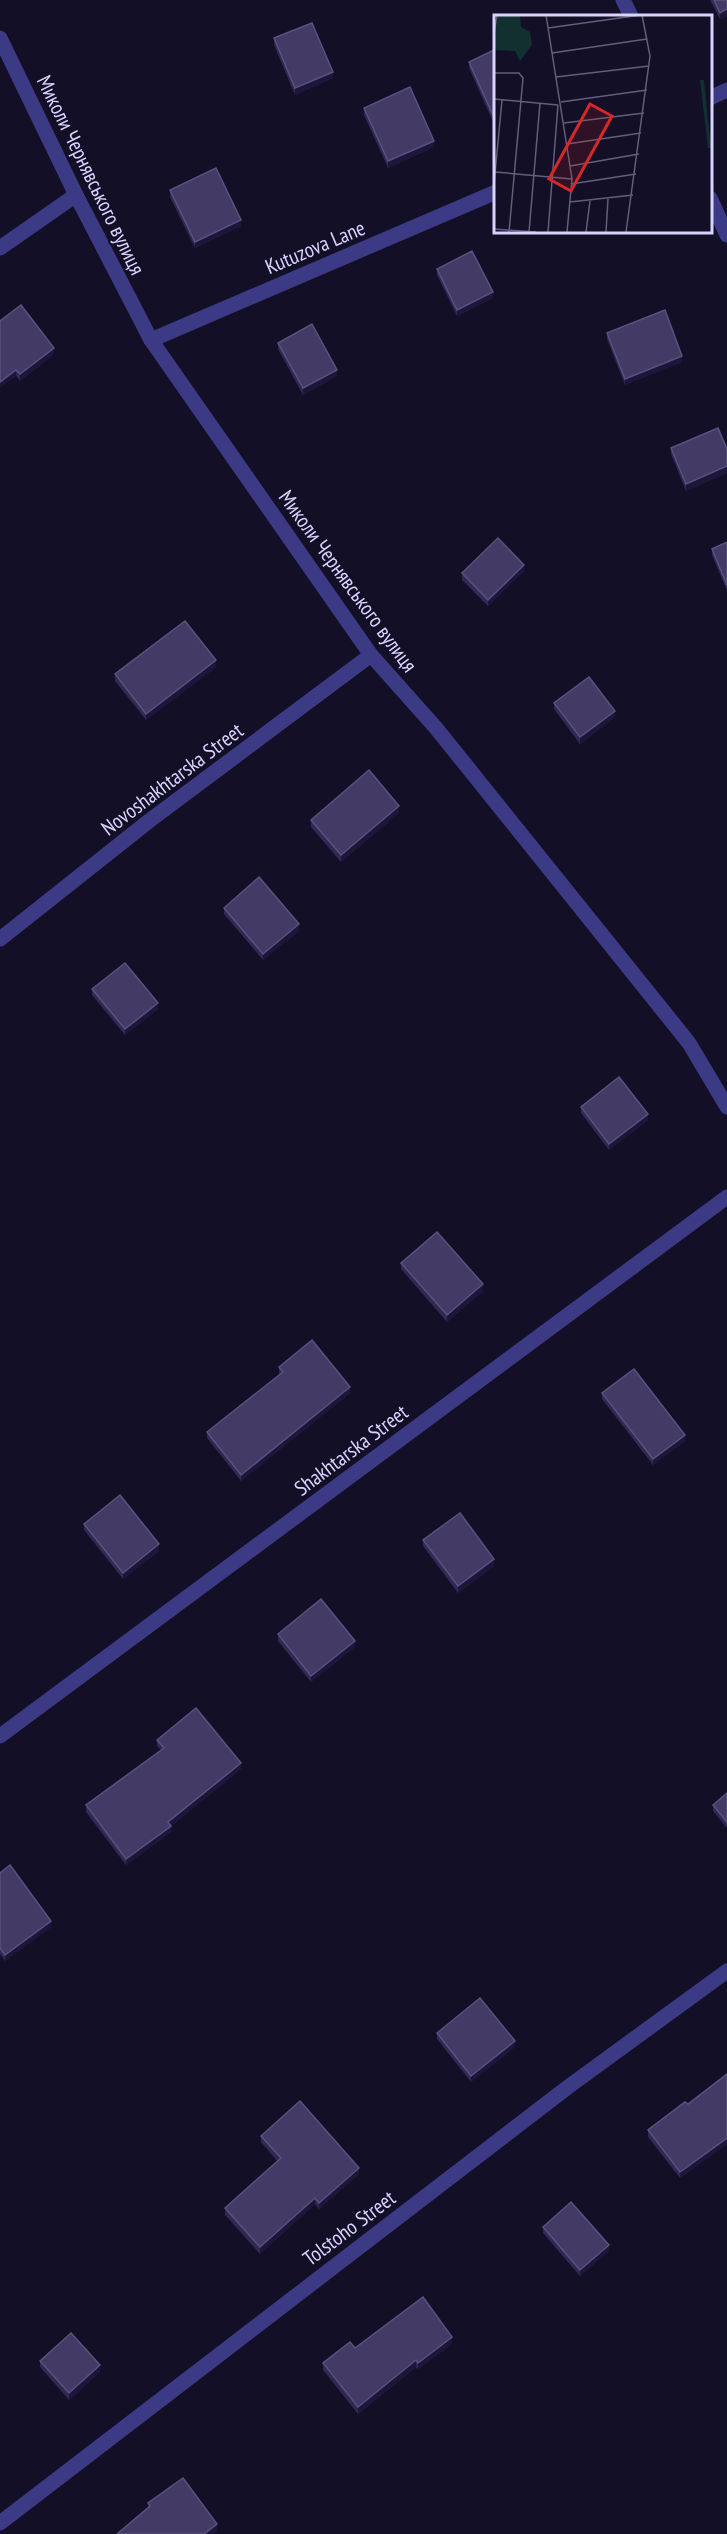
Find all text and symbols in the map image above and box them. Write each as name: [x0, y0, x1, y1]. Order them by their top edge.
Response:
inset map: [494, 15, 712, 232]
street label: Миколи Чернявського вулиця: [31, 71, 151, 279]
street label: Kutuzova Lane: [261, 214, 369, 280]
street label: Миколи Чернявського вулиця: [273, 485, 423, 677]
street label: Novoshakhtarska Street: [96, 717, 249, 841]
street label: Shakhtarska Street: [289, 1398, 413, 1502]
street label: Tolstoho Street: [297, 2184, 401, 2272]

